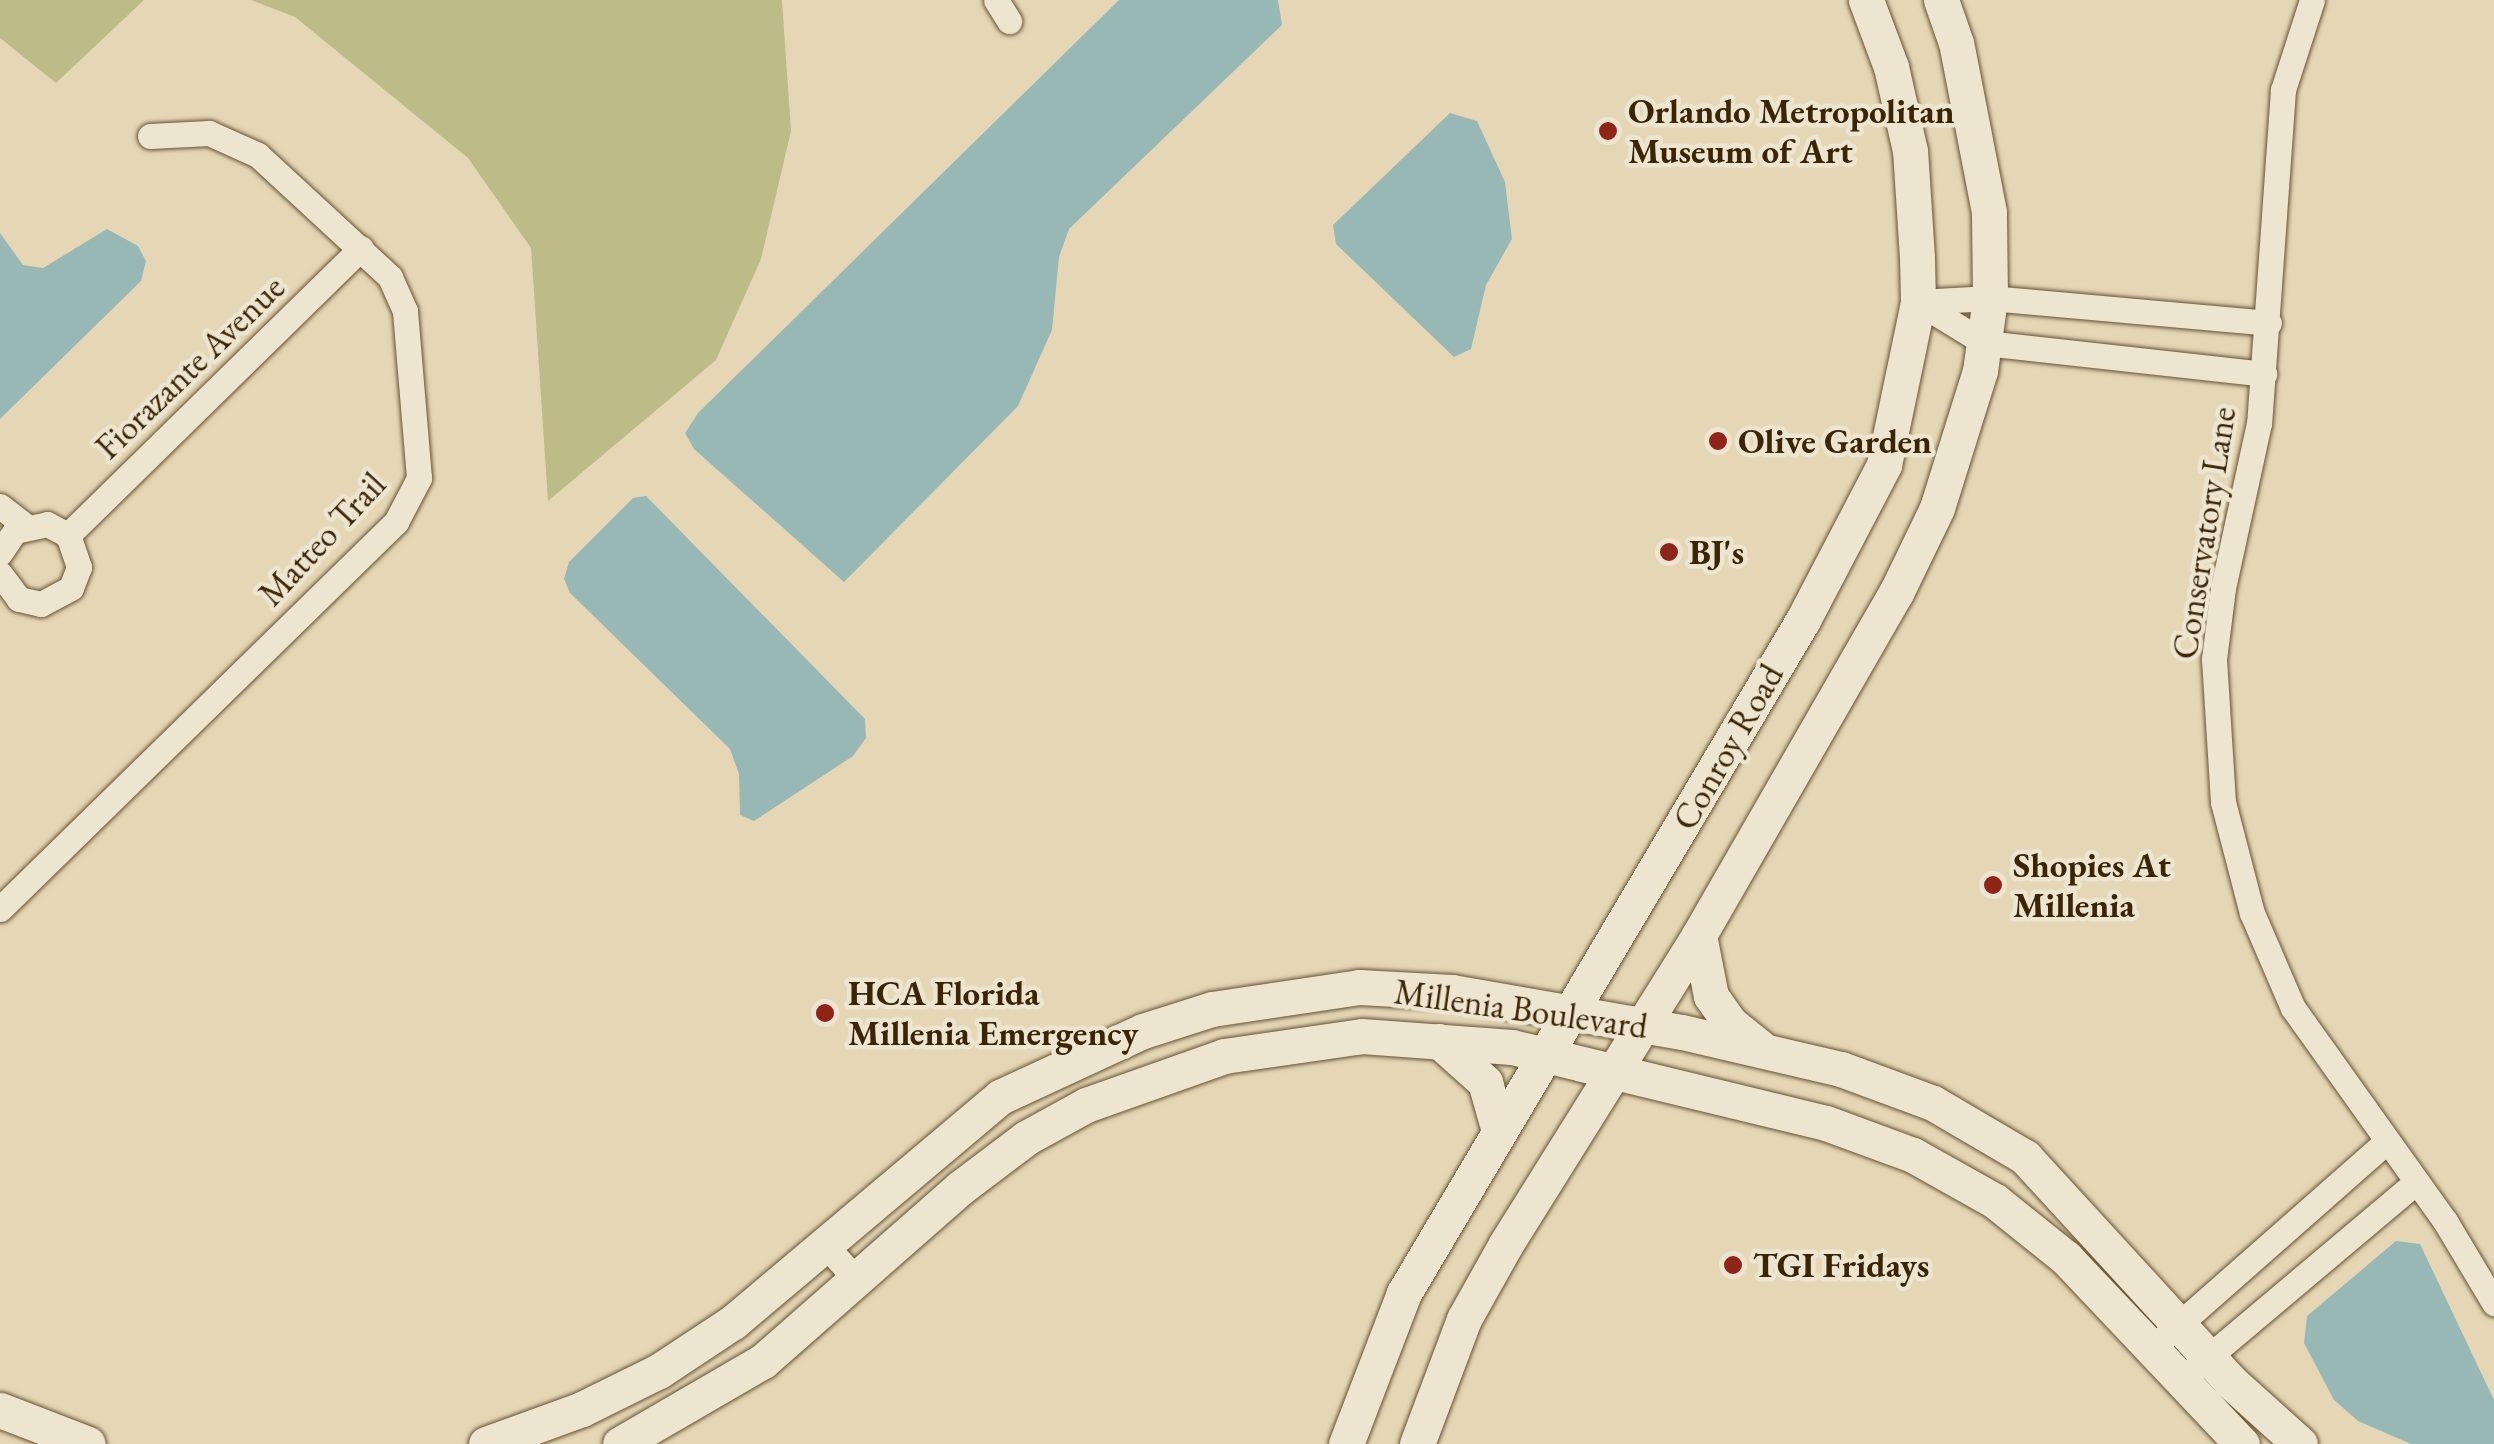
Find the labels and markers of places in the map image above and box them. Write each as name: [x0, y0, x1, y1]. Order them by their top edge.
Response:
place label: Orlando Metropolitan Museum of Art: [1628, 90, 1955, 172]
marker: Orlando Metropolitan Museum of Art: [1597, 120, 1619, 142]
place label: Olive Garden: [1738, 420, 1932, 462]
marker: Olive Garden: [1707, 430, 1729, 452]
place label: BJ's: [1689, 531, 1744, 573]
marker: BJ's: [1658, 541, 1680, 563]
place label: Shopies At Millenia: [2013, 844, 2171, 926]
marker: Shopies At Millenia: [1982, 874, 2004, 896]
place label: HCA Florida Millenia Emergency: [848, 972, 1138, 1054]
marker: HCA Florida Millenia Emergency: [812, 1000, 838, 1026]
place label: TGI Fridays: [1753, 1244, 1929, 1286]
marker: TGI Fridays: [1722, 1254, 1744, 1276]

